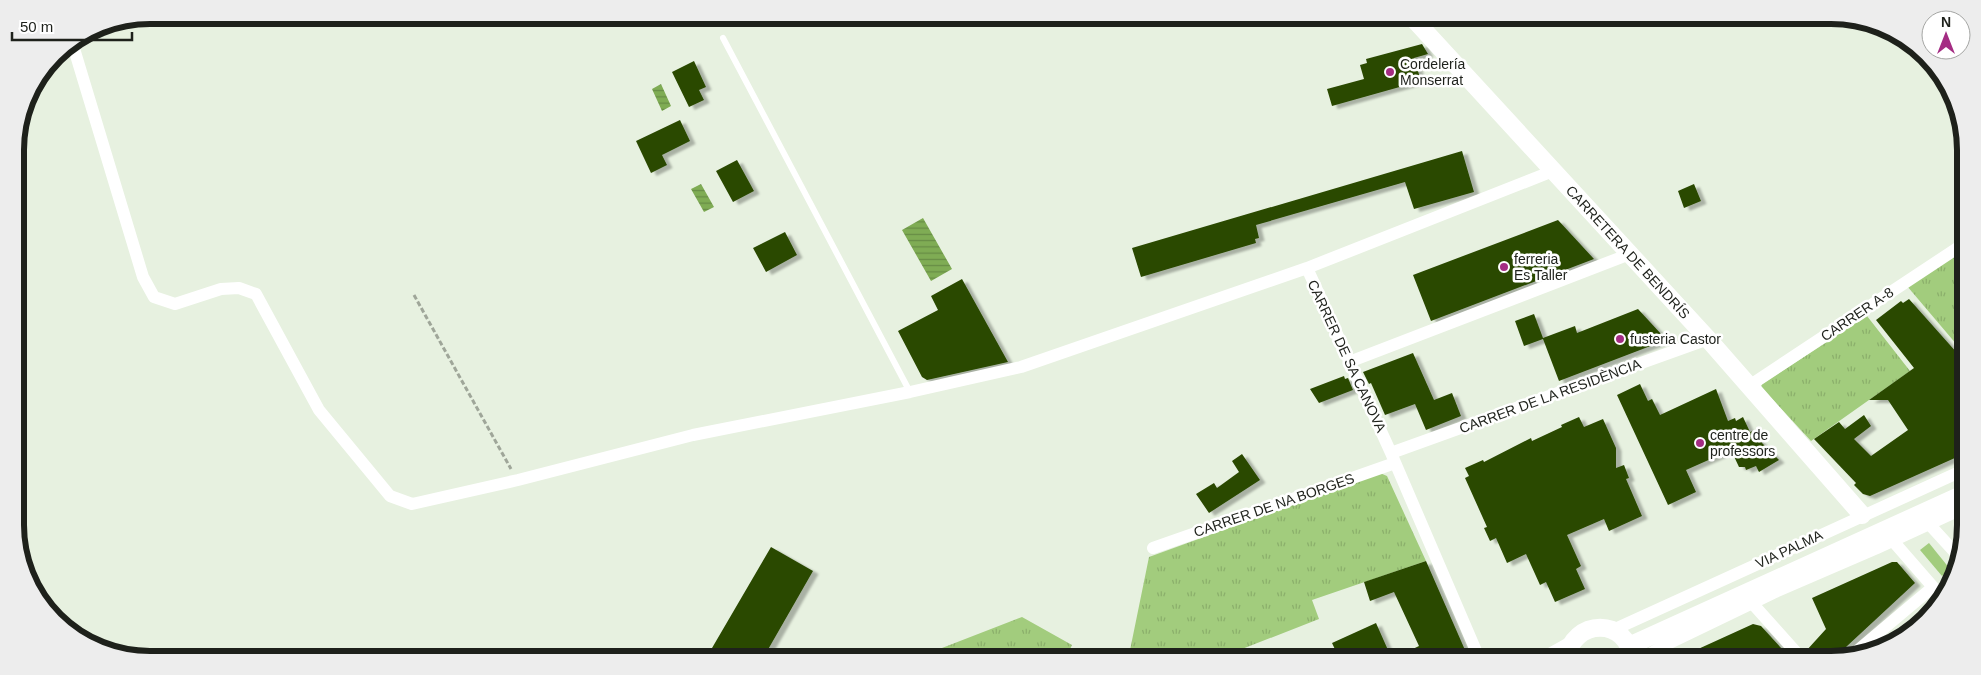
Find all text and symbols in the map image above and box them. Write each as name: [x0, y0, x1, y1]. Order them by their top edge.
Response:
scale bar: [12, 10, 132, 42]
north arrow: [1921, 10, 1971, 60]
text: N: [1941, 14, 1951, 30]
text: 50 m: [20, 18, 53, 35]
place label: Cordelería Monserrat: [1400, 56, 1466, 88]
marker: Cordelería Monserrat: [1384, 66, 1396, 78]
street label: CARRETERA DE BENDRÍS: [1563, 182, 1693, 322]
place label: ferreria Es Taller: [1514, 251, 1568, 283]
marker: ferreria Es Taller: [1498, 261, 1510, 273]
street label: CARRER DE SA CANOVA: [1305, 277, 1390, 435]
street label: CARRER A-8: [1818, 284, 1896, 344]
place label: fusteria Castor: [1630, 331, 1721, 347]
marker: fusteria Castor: [1614, 333, 1626, 345]
street label: CARRER DE LA RESIDÈNCIA: [1457, 355, 1644, 436]
place label: centre de professors: [1710, 427, 1775, 459]
marker: centre de professors: [1694, 437, 1706, 449]
street label: CARRER DE NA BORGES: [1192, 470, 1356, 540]
street label: VIA PALMA: [1753, 526, 1826, 571]

